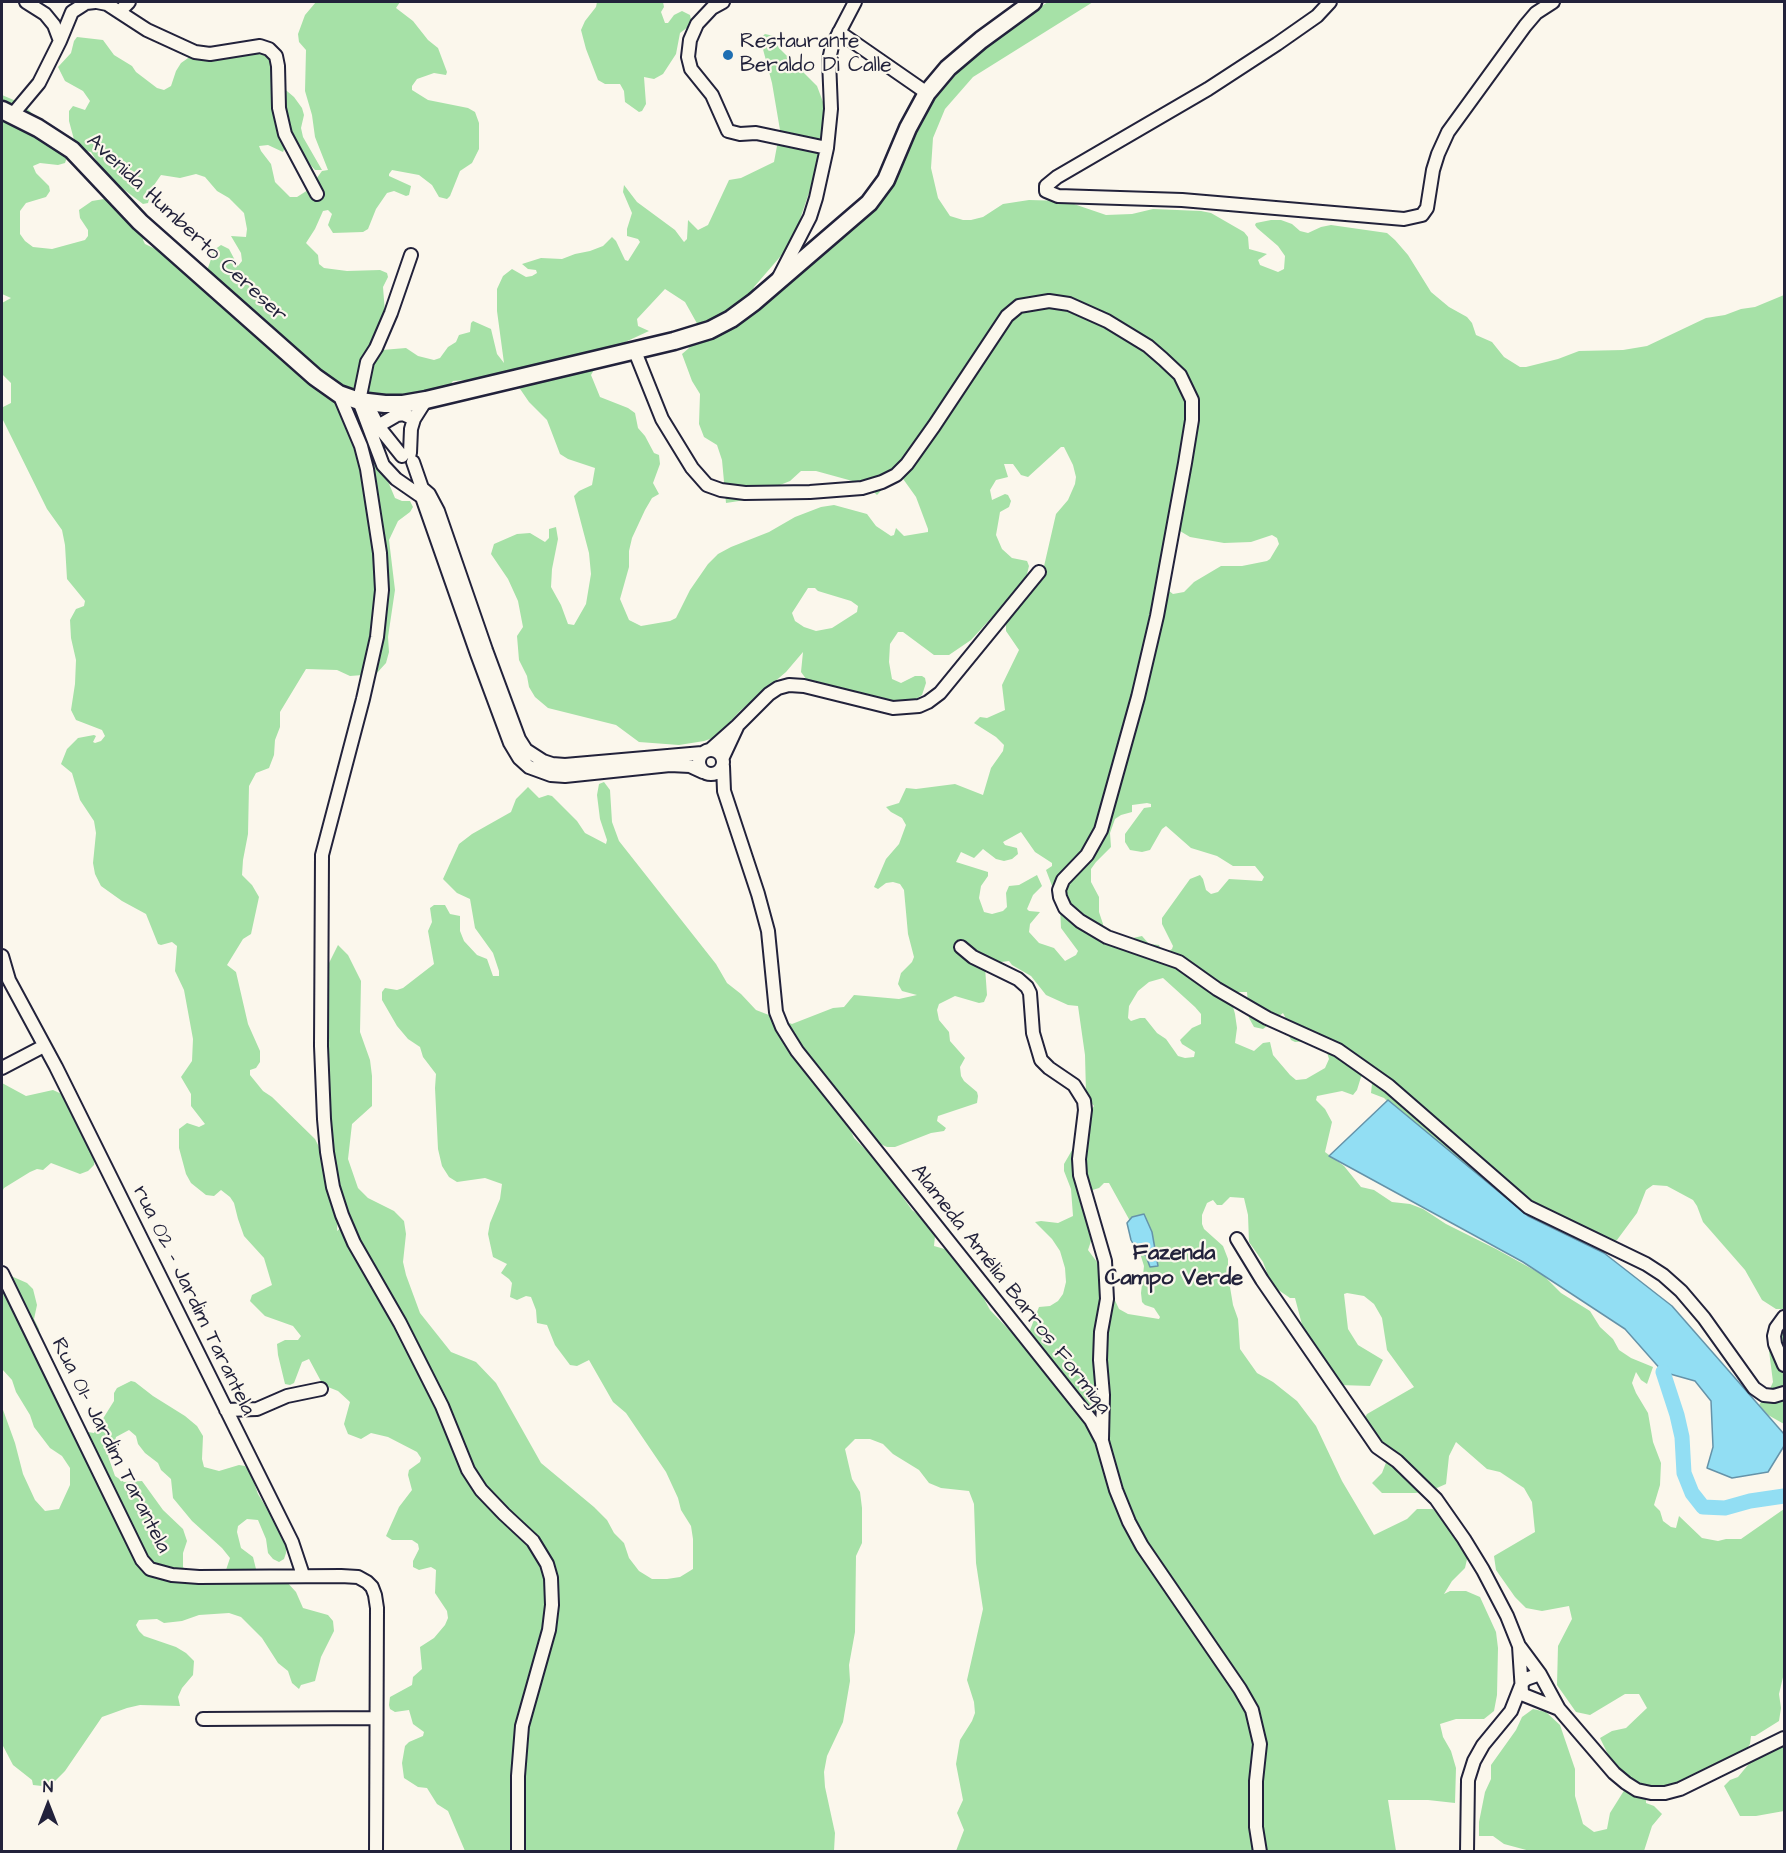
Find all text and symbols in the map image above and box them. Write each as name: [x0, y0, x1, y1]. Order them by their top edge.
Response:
place label: Restaurante Beraldo Di Calle: [740, 30, 892, 80]
marker: Restaurante Beraldo Di Calle: [721, 48, 735, 62]
street label: Avenida Humberto Cereser: [80, 129, 292, 329]
street label: Alameda Amélia Barros Formiga: [905, 1160, 1115, 1420]
street label: rua 02 - Jardim Tarantela: [126, 1182, 260, 1420]
district label: Fazenda Campo Verde: [1105, 1241, 1243, 1292]
street label: Rua 01- Jardim Tarantela: [45, 1334, 175, 1558]
north arrow: [18, 1775, 78, 1835]
text: N: [43, 1776, 53, 1798]

